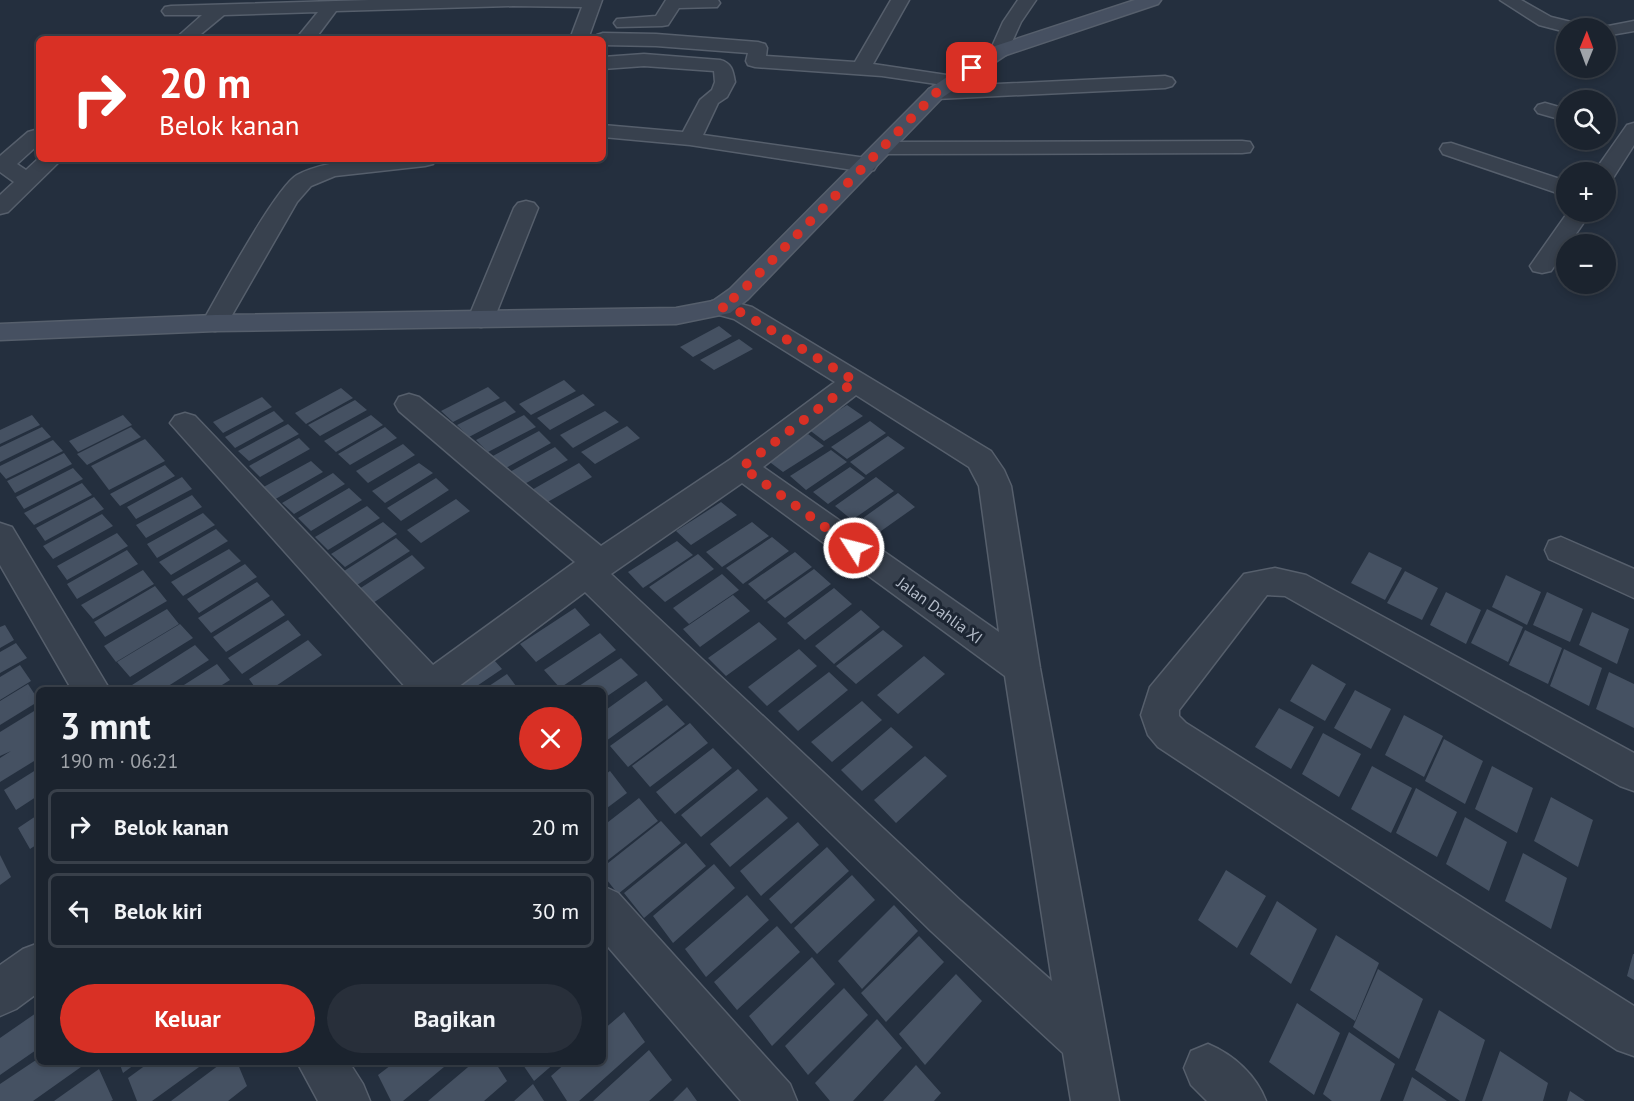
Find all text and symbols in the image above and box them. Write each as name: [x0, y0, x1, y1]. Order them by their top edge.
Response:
north arrow: [1556, 18, 1616, 78]
map controls: [1556, 18, 1616, 294]
pin: [946, 42, 997, 93]
icon: arrive: [955, 51, 988, 84]
text: 20 m: [159, 55, 251, 110]
icon: right: [60, 60, 138, 138]
button: search: [1556, 90, 1616, 150]
text: Belok kanan: [159, 108, 299, 142]
button: +: [1556, 162, 1616, 222]
button: −: [1556, 234, 1616, 294]
position arrow: [822, 516, 886, 580]
street label: Jalan Dahlia XI: [893, 572, 987, 648]
text: 3 mnt: [60, 702, 151, 749]
button: close: [519, 707, 582, 770]
text: 190 m · 06:21: [60, 748, 178, 774]
icon: right: [63, 810, 96, 843]
text: Belok kanan: [114, 813, 229, 841]
text: 20 m: [531, 813, 579, 841]
icon: left: [63, 894, 96, 927]
text: Belok kiri: [114, 897, 203, 925]
text: 30 m: [531, 897, 579, 925]
button: Keluar: [60, 984, 315, 1053]
button: Bagikan: [327, 984, 582, 1053]

